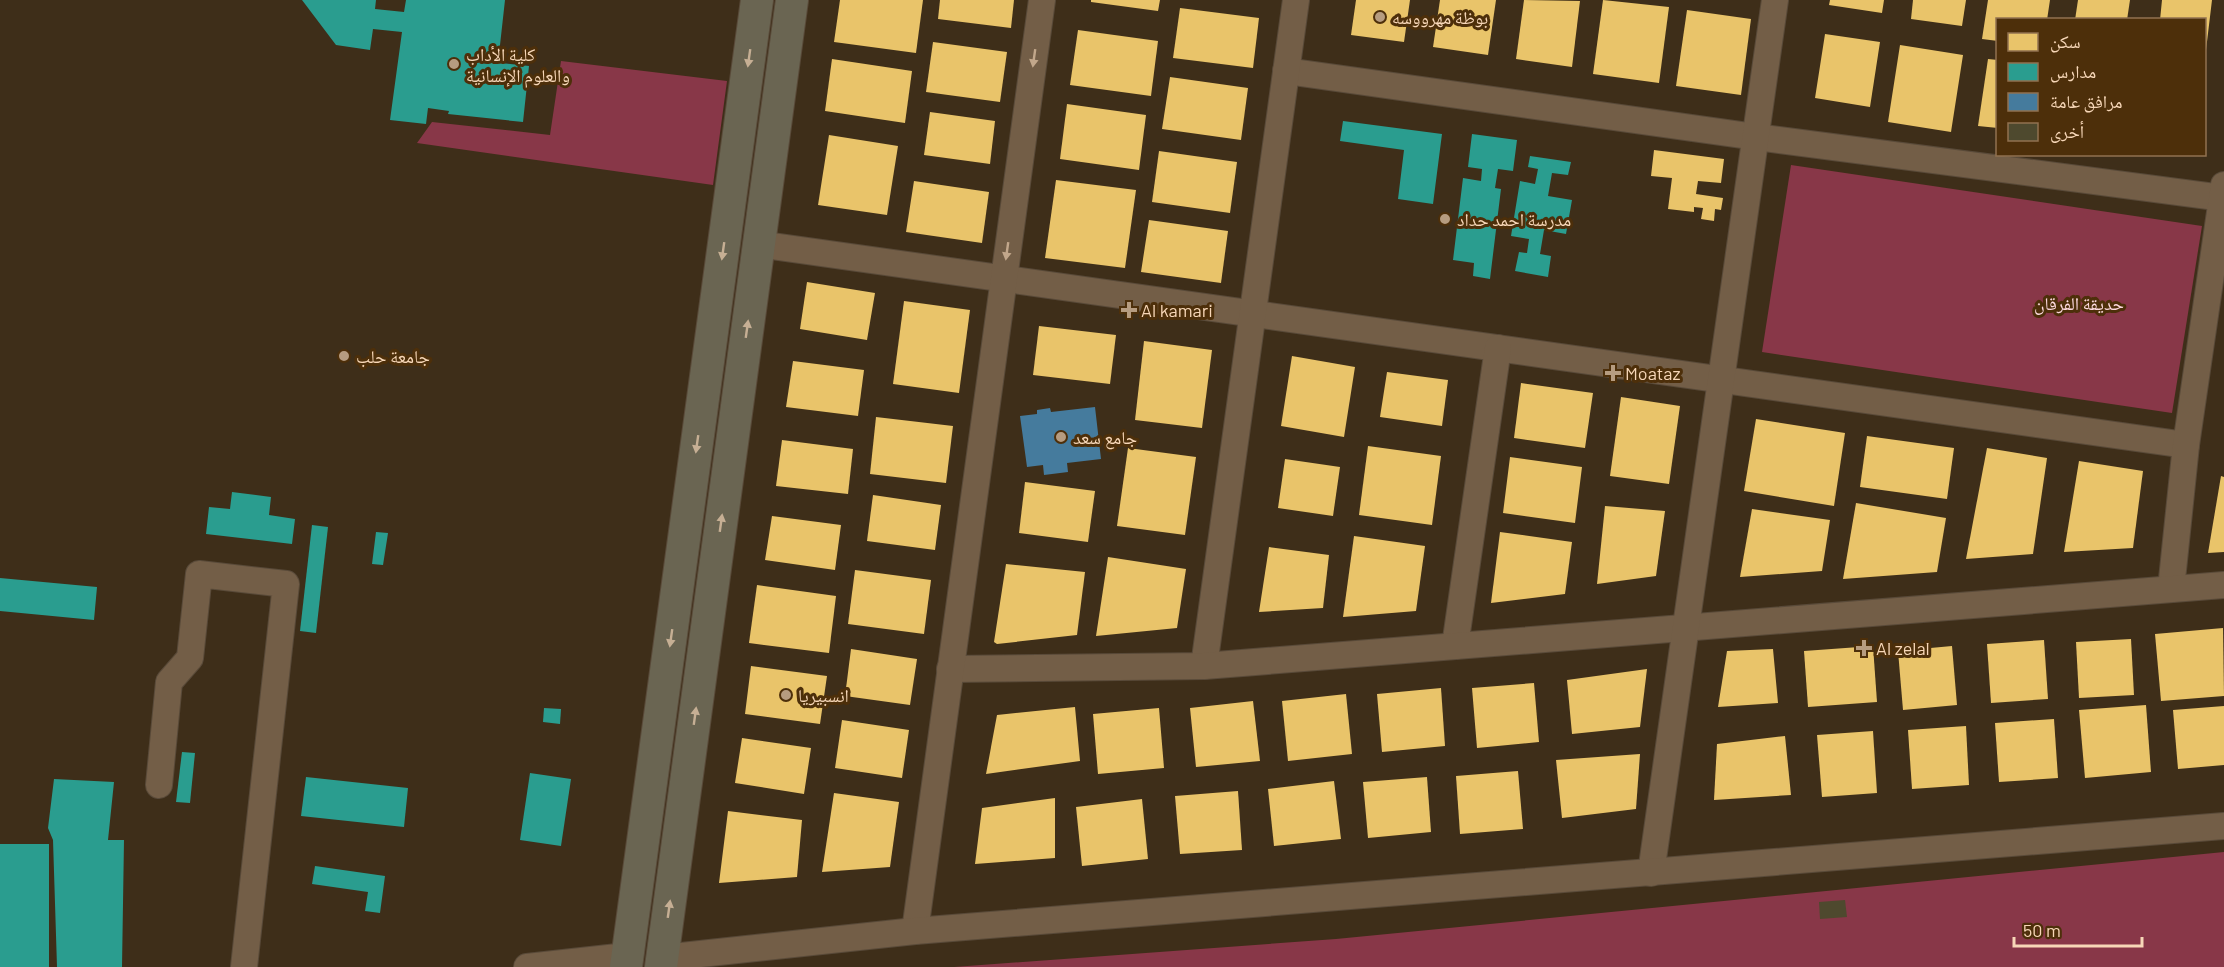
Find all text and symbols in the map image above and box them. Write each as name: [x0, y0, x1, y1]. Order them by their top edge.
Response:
place label: بوظة مهرووسه: [1392, 6, 1488, 29]
marker: بوظة مهرووسه: [1373, 10, 1387, 24]
legend: [1996, 18, 2206, 156]
text: سكن: [2050, 30, 2081, 53]
place label: كلية الأداب والعلوم الإنسانية: [466, 43, 570, 88]
one-way arrow: [745, 49, 754, 68]
one-way arrow: [1029, 49, 1038, 68]
marker: كلية الأداب والعلوم الإنسانية: [447, 57, 461, 71]
text: مدارس: [2050, 60, 2096, 83]
text: مرافق عامة: [2050, 90, 2122, 113]
text: أخرى: [2050, 120, 2084, 143]
place label: مدرسة احمد حداد: [1457, 208, 1571, 230]
marker: مدرسة احمد حداد: [1438, 212, 1452, 226]
one-way arrow: [718, 242, 728, 261]
one-way arrow: [1003, 242, 1012, 261]
park label: حديقة الفرقان: [2034, 292, 2124, 315]
place label: Al kamari: [1141, 299, 1213, 321]
marker: Al kamari: [1122, 303, 1136, 317]
one-way arrow: [742, 320, 751, 339]
place label: جامعة حلب: [356, 345, 430, 368]
marker: جامعة حلب: [337, 349, 351, 363]
place label: Moataz: [1625, 362, 1681, 384]
marker: Moataz: [1606, 366, 1620, 380]
place label: جامع سعد: [1073, 426, 1137, 450]
marker: جامع سعد: [1054, 430, 1068, 444]
one-way arrow: [692, 435, 701, 454]
one-way arrow: [716, 513, 725, 532]
one-way arrow: [666, 628, 675, 647]
place label: Al zelal: [1876, 637, 1930, 659]
marker: Al zelal: [1857, 641, 1871, 655]
place label: انسبيريا: [798, 684, 849, 707]
marker: انسبيريا: [779, 688, 793, 702]
one-way arrow: [690, 706, 700, 725]
one-way arrow: [665, 900, 674, 919]
scale bar: [2014, 910, 2142, 948]
text: 50 m: [2023, 919, 2061, 941]

